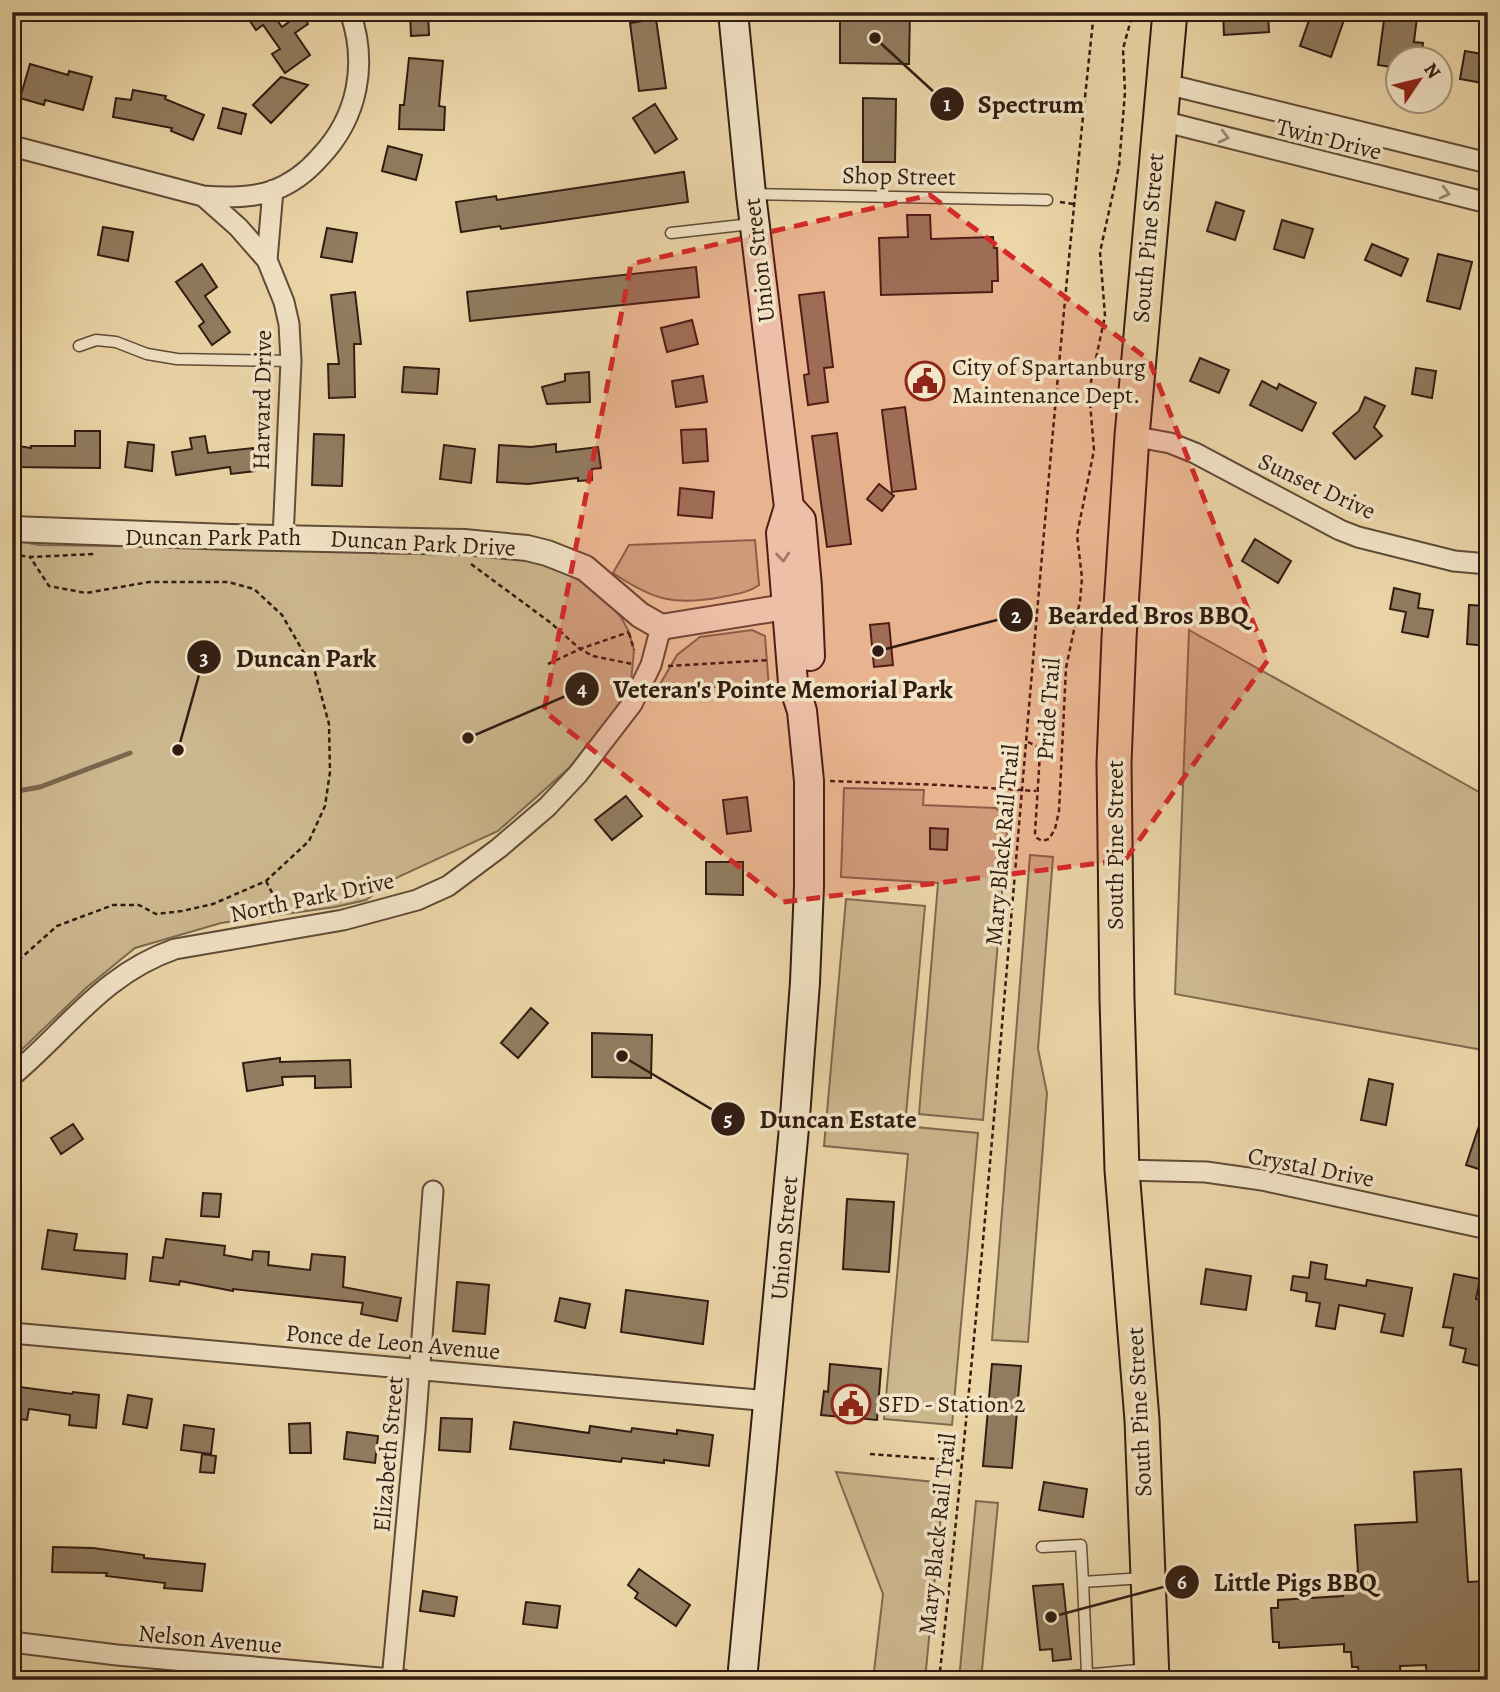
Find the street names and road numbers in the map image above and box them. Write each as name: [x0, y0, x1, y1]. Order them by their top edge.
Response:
street label: Twin Drive: [1273, 110, 1385, 168]
street label: South Pine Street: [1125, 152, 1171, 324]
street label: Shop Street: [842, 159, 956, 193]
street label: Union Street: [736, 196, 782, 324]
street label: Harvard Drive: [245, 330, 279, 470]
street label: Sunset Drive: [1253, 445, 1381, 527]
street label: Duncan Park Path: [125, 521, 301, 553]
street label: Duncan Park Drive: [329, 522, 517, 564]
street label: Pride Trail: [1028, 657, 1068, 761]
street label: Mary Black Rail Trail: [977, 743, 1027, 947]
street label: South Pine Street: [1099, 760, 1131, 930]
street label: North Park Drive: [227, 864, 397, 930]
street label: Crystal Drive: [1245, 1139, 1377, 1195]
street label: Union Street: [763, 1174, 805, 1301]
street label: Ponce de Leon Avenue: [284, 1317, 502, 1367]
street label: South Pine Street: [1119, 1326, 1159, 1498]
street label: Elizabeth Street: [365, 1375, 411, 1533]
street label: Mary Black Rail Trail: [911, 1432, 964, 1636]
street label: Nelson Avenue: [137, 1617, 283, 1661]

